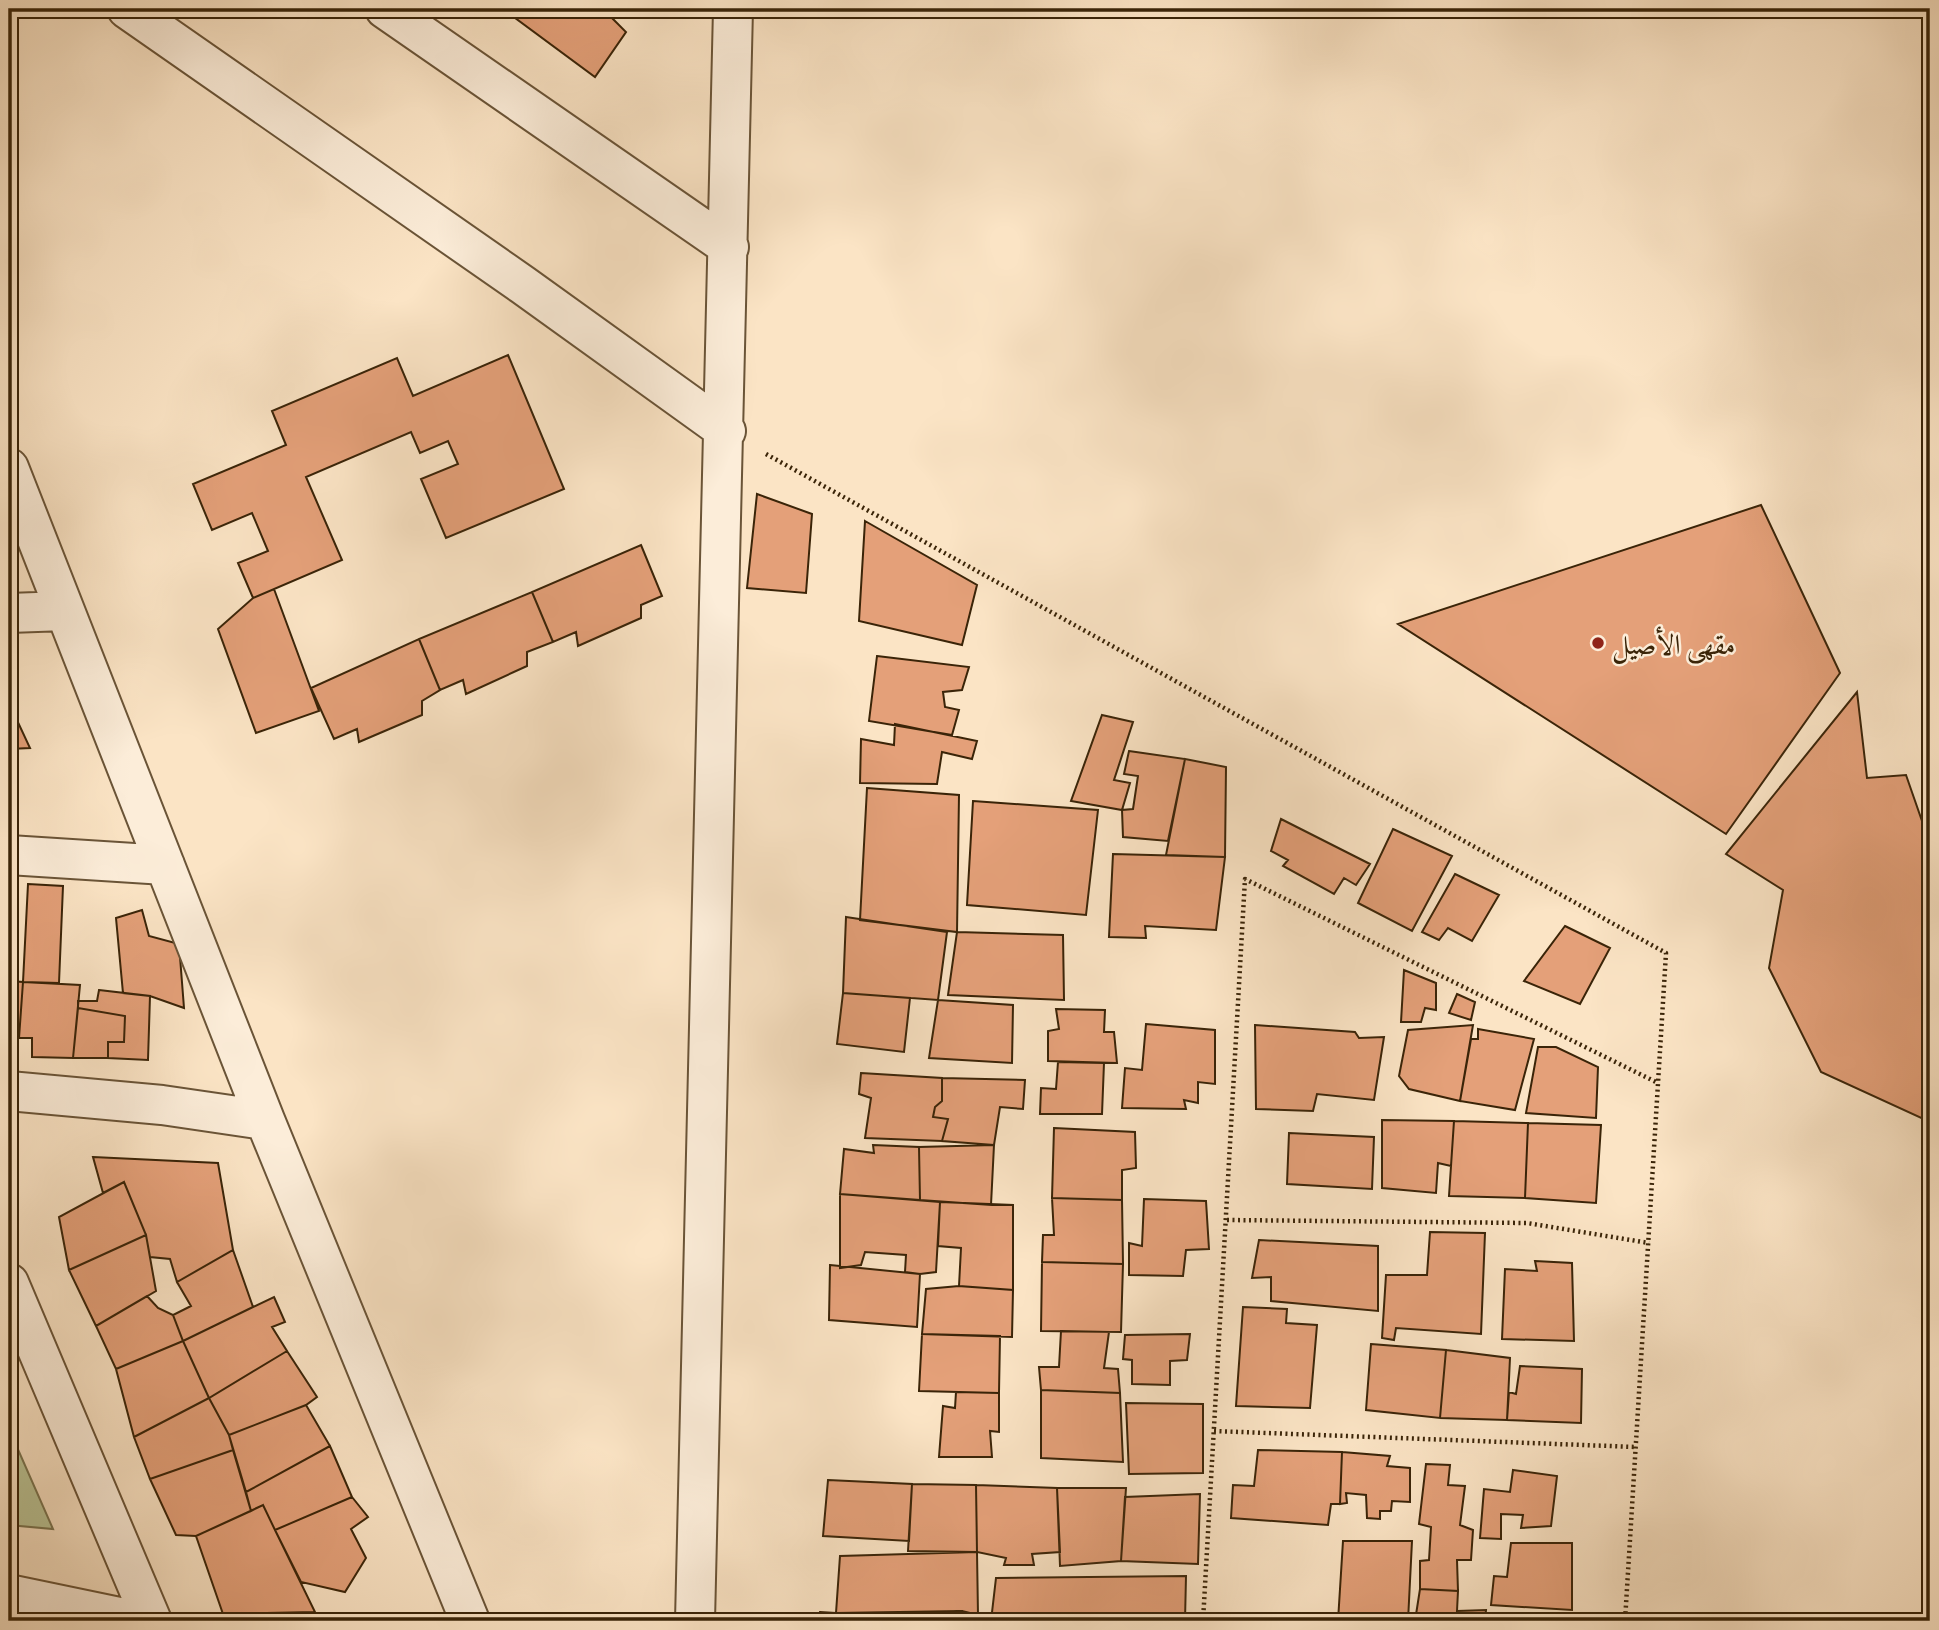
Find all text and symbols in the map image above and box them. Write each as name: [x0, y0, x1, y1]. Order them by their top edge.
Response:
place label: مقهى الأصيل: [1612, 623, 1735, 664]
marker: مقهى الأصيل: [1590, 635, 1606, 651]

